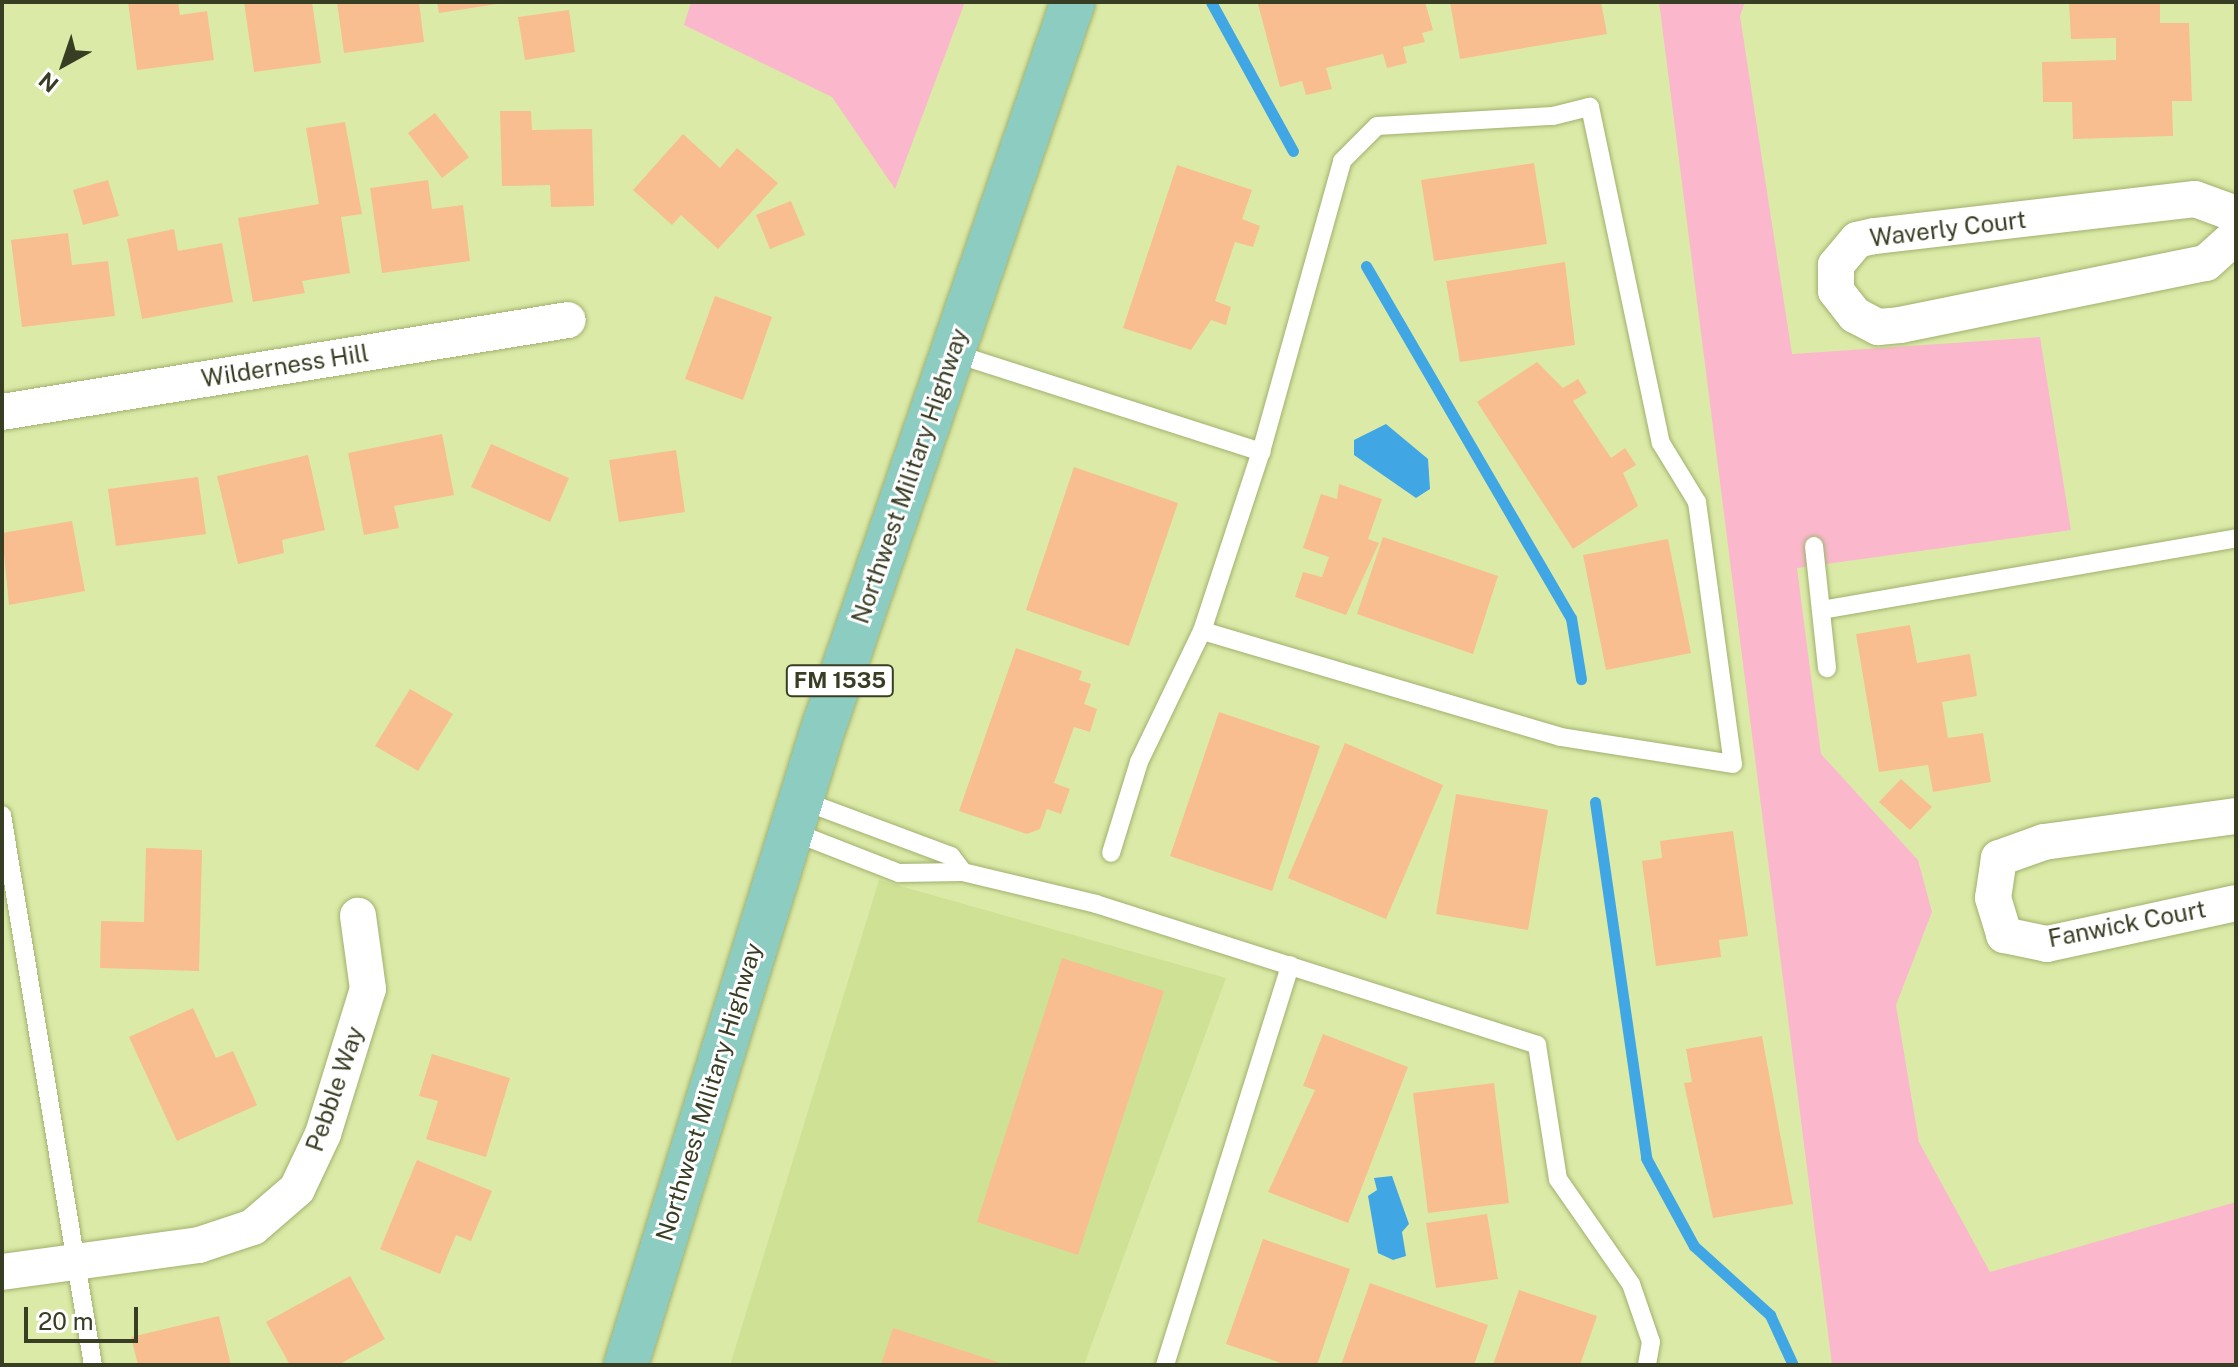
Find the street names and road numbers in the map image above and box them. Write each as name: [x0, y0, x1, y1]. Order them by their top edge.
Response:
street label: Waverly Court: [1868, 205, 2028, 253]
street label: Northwest Military Highway: [846, 325, 974, 627]
street label: Wilderness Hill: [199, 339, 371, 393]
road number: FM 1535: [784, 663, 896, 699]
street label: Fanwick Court: [2046, 895, 2208, 953]
street label: Northwest Military Highway: [650, 939, 768, 1245]
street label: Pebble Way: [300, 1022, 370, 1156]

